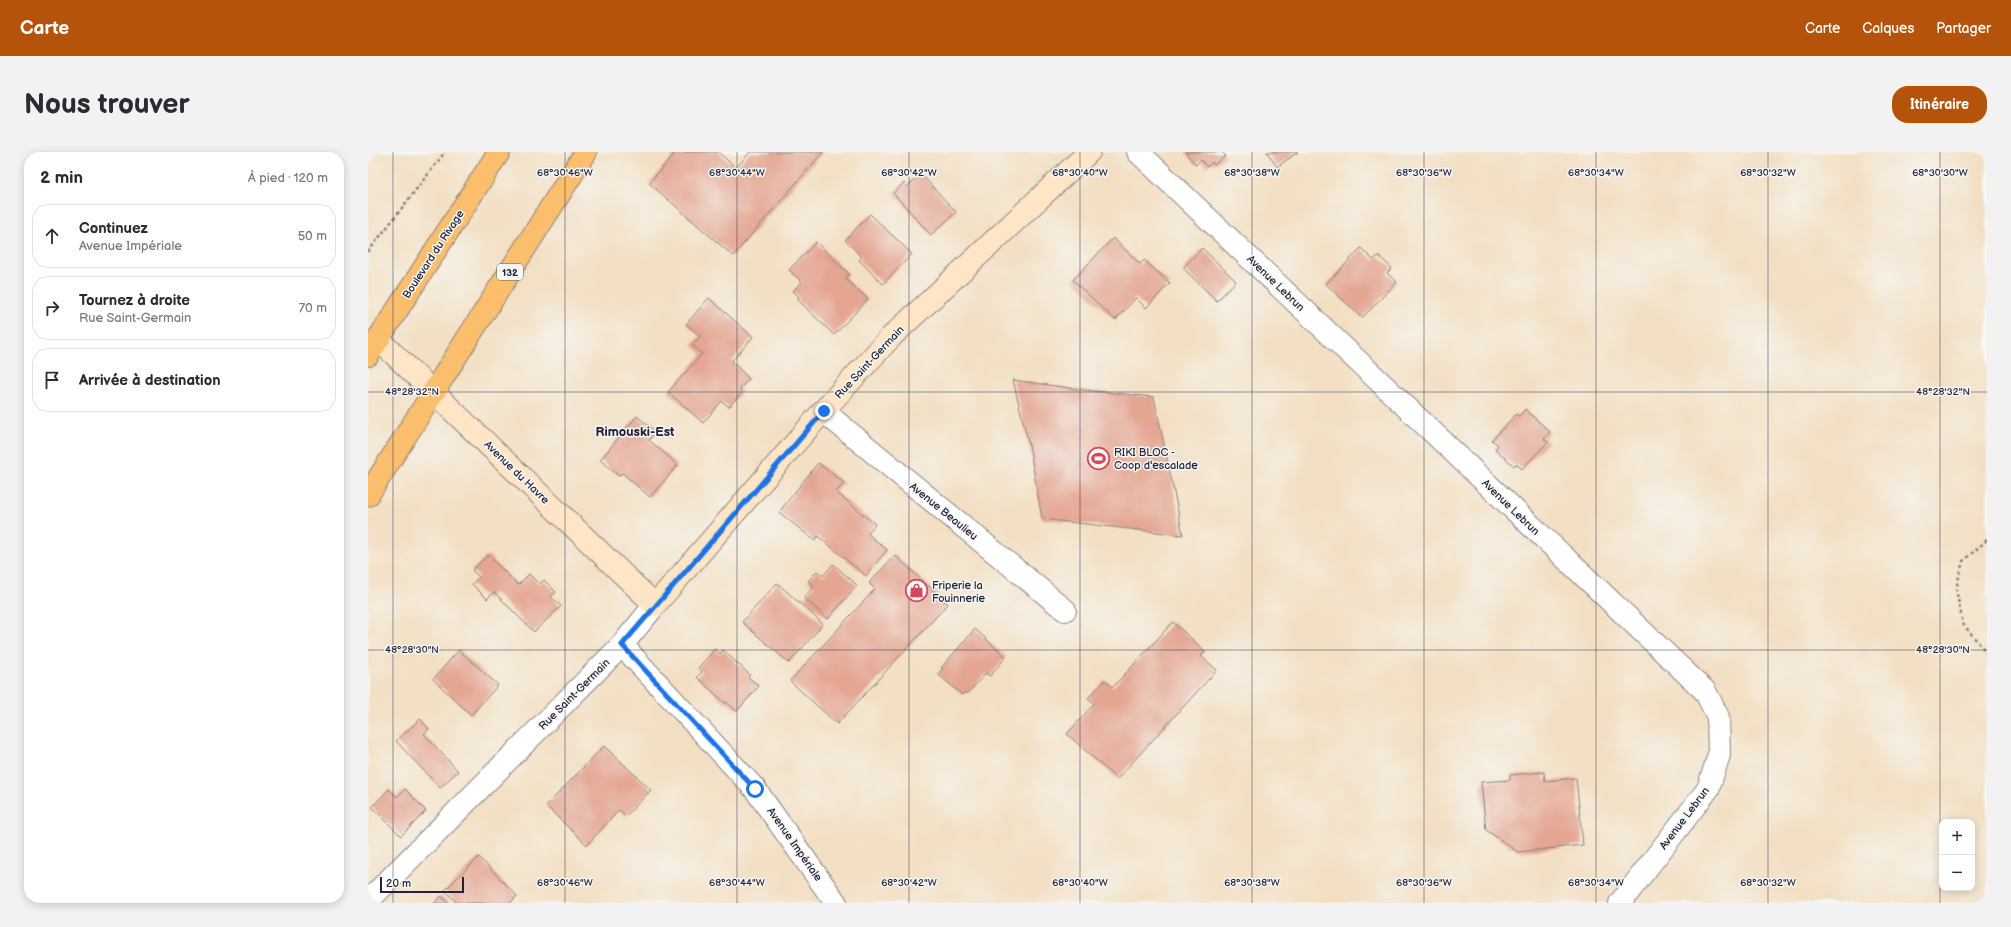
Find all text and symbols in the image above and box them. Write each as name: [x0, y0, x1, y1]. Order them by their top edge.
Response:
text: Carte: [20, 17, 69, 40]
text: Carte: [1805, 20, 1840, 37]
text: Calques: [1862, 20, 1914, 37]
text: Partager: [1936, 20, 1991, 37]
button: Itinéraire: [1892, 86, 1987, 123]
text: Nous trouver: [24, 88, 190, 121]
text: 68°30'46"W: [537, 167, 593, 179]
text: 68°30'44"W: [709, 167, 765, 179]
text: 68°30'42"W: [881, 167, 937, 179]
text: 68°30'40"W: [1052, 167, 1108, 179]
text: 68°30'38"W: [1224, 167, 1280, 179]
text: 68°30'36"W: [1396, 167, 1452, 179]
text: 68°30'34"W: [1568, 167, 1624, 179]
text: 68°30'32"W: [1740, 167, 1796, 179]
text: 68°30'30"W: [1912, 167, 1968, 179]
text: 2 min: [40, 168, 83, 188]
text: À pied · 120 m: [248, 170, 328, 186]
street label: Boulevard du Rivage: [400, 207, 467, 301]
text: Continuez: [79, 219, 148, 238]
icon: ahead: [41, 225, 63, 247]
text: 50 m: [298, 228, 327, 244]
text: Avenue Impériale: [79, 238, 182, 254]
street label: Avenue Lebrun: [1244, 253, 1307, 314]
road number: 132: [497, 264, 523, 280]
text: Tournez à droite: [79, 291, 190, 310]
icon: right: [41, 297, 63, 319]
text: 70 m: [299, 300, 327, 316]
text: Rue Saint-Germain: [79, 310, 191, 326]
street label: Rue Saint-Germain: [832, 323, 907, 402]
icon: arrive: [41, 369, 63, 391]
text: Arrivée à destination: [79, 371, 221, 390]
text: 48°28'32"N: [385, 386, 439, 398]
text: 48°28'32"N: [1916, 386, 1970, 398]
route end: [815, 402, 833, 420]
district label: Rimouski-Est: [596, 424, 675, 440]
street label: Avenue du Havre: [482, 438, 552, 507]
sports icon: RIKI BLOC - Coop d'escalade: [1085, 445, 1111, 471]
place label: RIKI BLOC - Coop d'escalade: [1114, 446, 1198, 472]
street label: Avenue Lebrun: [1479, 477, 1542, 538]
street label: Avenue Beaulieu: [907, 480, 980, 543]
shop icon: Friperie la Fouinnerie: [904, 578, 930, 604]
place label: Friperie la Fouinnerie: [932, 579, 986, 605]
text: 48°28'30"N: [385, 644, 439, 656]
text: 48°28'30"N: [1916, 644, 1970, 656]
street label: Rue Saint-Germain: [536, 656, 613, 733]
route start: [746, 780, 764, 798]
street label: Avenue Lebrun: [1657, 784, 1712, 852]
street label: Avenue Impériale: [764, 805, 825, 884]
map controls: [1939, 819, 1975, 891]
button: +: [1939, 819, 1975, 855]
button: −: [1939, 855, 1975, 891]
scale bar: [380, 875, 464, 894]
text: 20 m: [386, 877, 411, 890]
text: 68°30'46"W: [537, 877, 593, 889]
text: 68°30'44"W: [709, 877, 765, 889]
text: 68°30'42"W: [881, 877, 937, 889]
text: 68°30'40"W: [1052, 877, 1108, 889]
text: 68°30'38"W: [1224, 877, 1280, 889]
text: 68°30'36"W: [1396, 877, 1452, 889]
text: 68°30'34"W: [1568, 877, 1624, 889]
text: 68°30'32"W: [1740, 877, 1796, 889]

